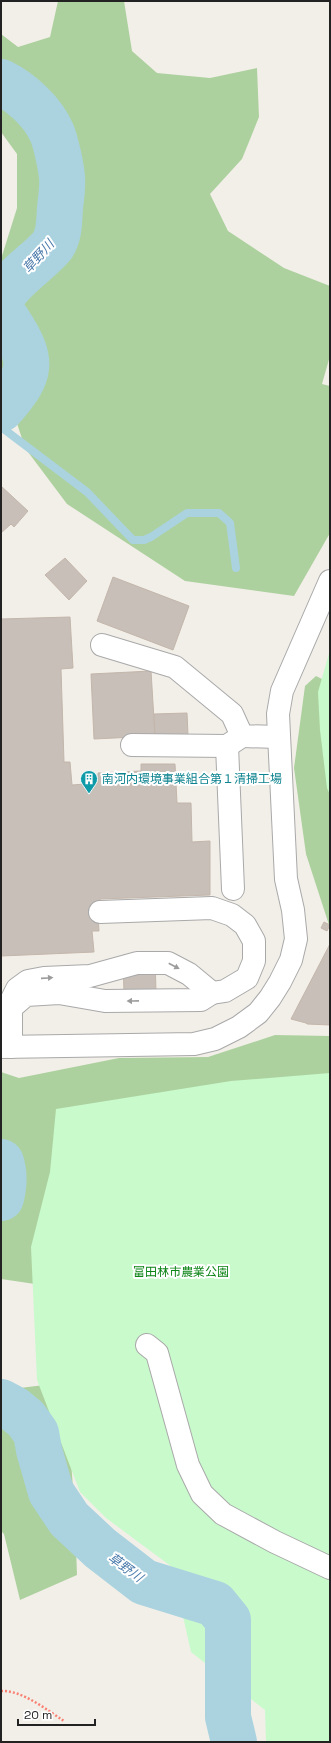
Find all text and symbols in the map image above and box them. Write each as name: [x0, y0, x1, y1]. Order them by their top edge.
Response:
water label: 草野川: [19, 235, 59, 277]
building icon: 南河内環境事業組合第１清掃工場: [79, 769, 99, 794]
place label: 南河内環境事業組合第１清掃工場: [102, 771, 282, 787]
one-way arrow: [168, 963, 180, 970]
one-way arrow: [41, 974, 53, 981]
one-way arrow: [126, 998, 139, 1004]
park label: 富田林市農業公園: [133, 1264, 229, 1280]
water label: 草野川: [105, 1549, 148, 1587]
scale bar: [18, 1701, 95, 1727]
text: 20 m: [24, 1707, 52, 1723]

